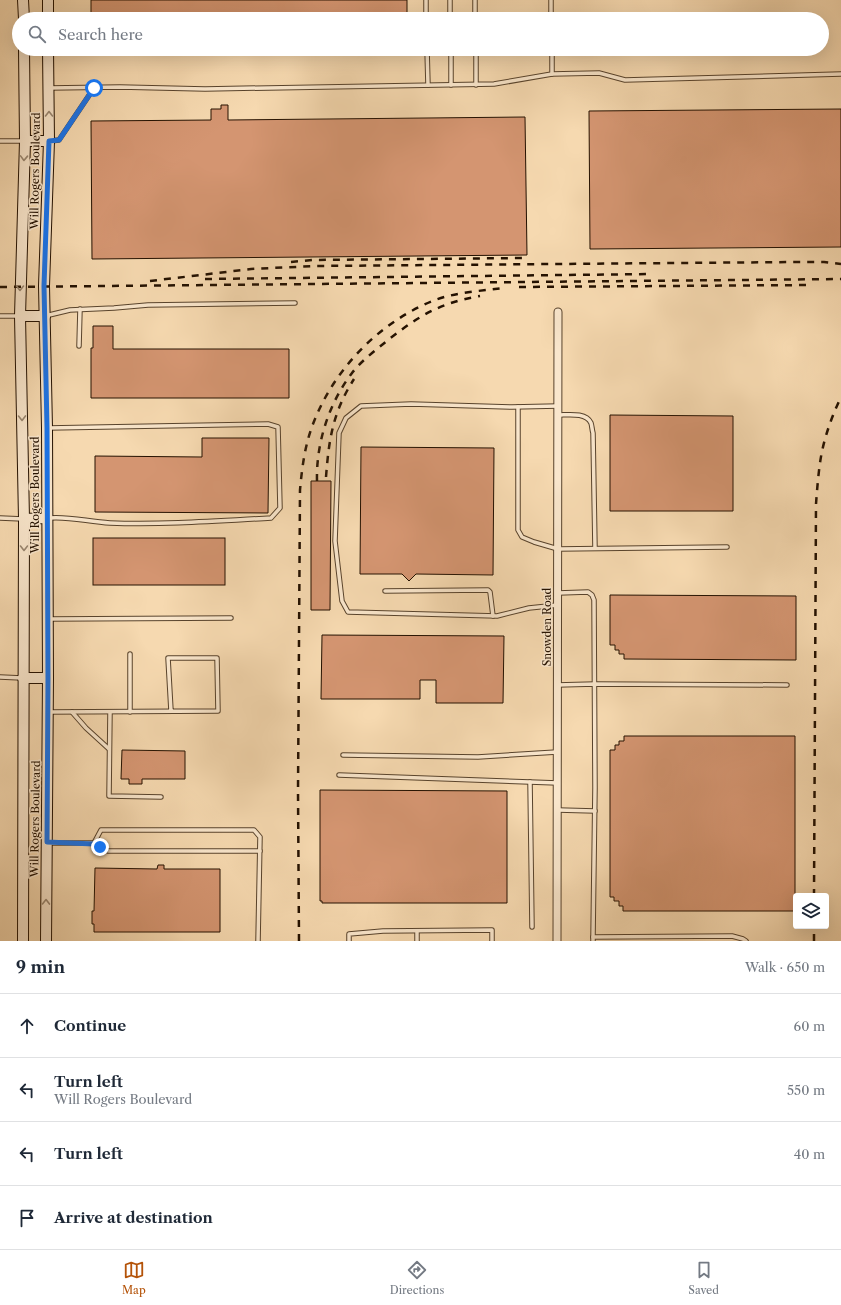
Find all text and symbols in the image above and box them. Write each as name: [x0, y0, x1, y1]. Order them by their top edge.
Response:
search box: [12, 12, 829, 56]
icon: search: [26, 23, 48, 45]
text: Search here: [58, 25, 143, 44]
route start: [85, 79, 103, 97]
one-way arrow: [45, 111, 53, 117]
street label: Will Rogers Boulevard: [27, 112, 43, 231]
one-way arrow: [20, 155, 29, 161]
one-way arrow: [16, 285, 25, 291]
one-way arrow: [18, 415, 26, 421]
street label: Will Rogers Boulevard: [28, 436, 42, 554]
one-way arrow: [20, 545, 28, 551]
street label: Snowden Road: [540, 587, 554, 666]
street label: Will Rogers Boulevard: [27, 760, 43, 879]
route end: [91, 838, 109, 856]
map controls: [793, 893, 829, 929]
button: layers: [793, 893, 829, 929]
one-way arrow: [42, 899, 50, 905]
text: 9 min: [16, 957, 65, 977]
text: Walk · 650 m: [745, 959, 825, 975]
icon: ahead: [16, 1015, 38, 1037]
text: Continue: [54, 1016, 126, 1035]
text: 60 m: [794, 1018, 825, 1034]
text: Turn left: [54, 1072, 123, 1091]
icon: left: [16, 1079, 38, 1101]
text: 550 m: [787, 1082, 825, 1098]
text: Will Rogers Boulevard: [54, 1091, 192, 1107]
icon: left: [16, 1143, 38, 1165]
text: Turn left: [54, 1144, 123, 1163]
text: 40 m: [794, 1146, 825, 1162]
icon: arrive: [16, 1207, 38, 1229]
text: Arrive at destination: [54, 1208, 213, 1227]
tab: Map: [122, 1259, 146, 1297]
tab: Directions: [390, 1259, 444, 1297]
tab: Saved: [688, 1259, 719, 1297]

